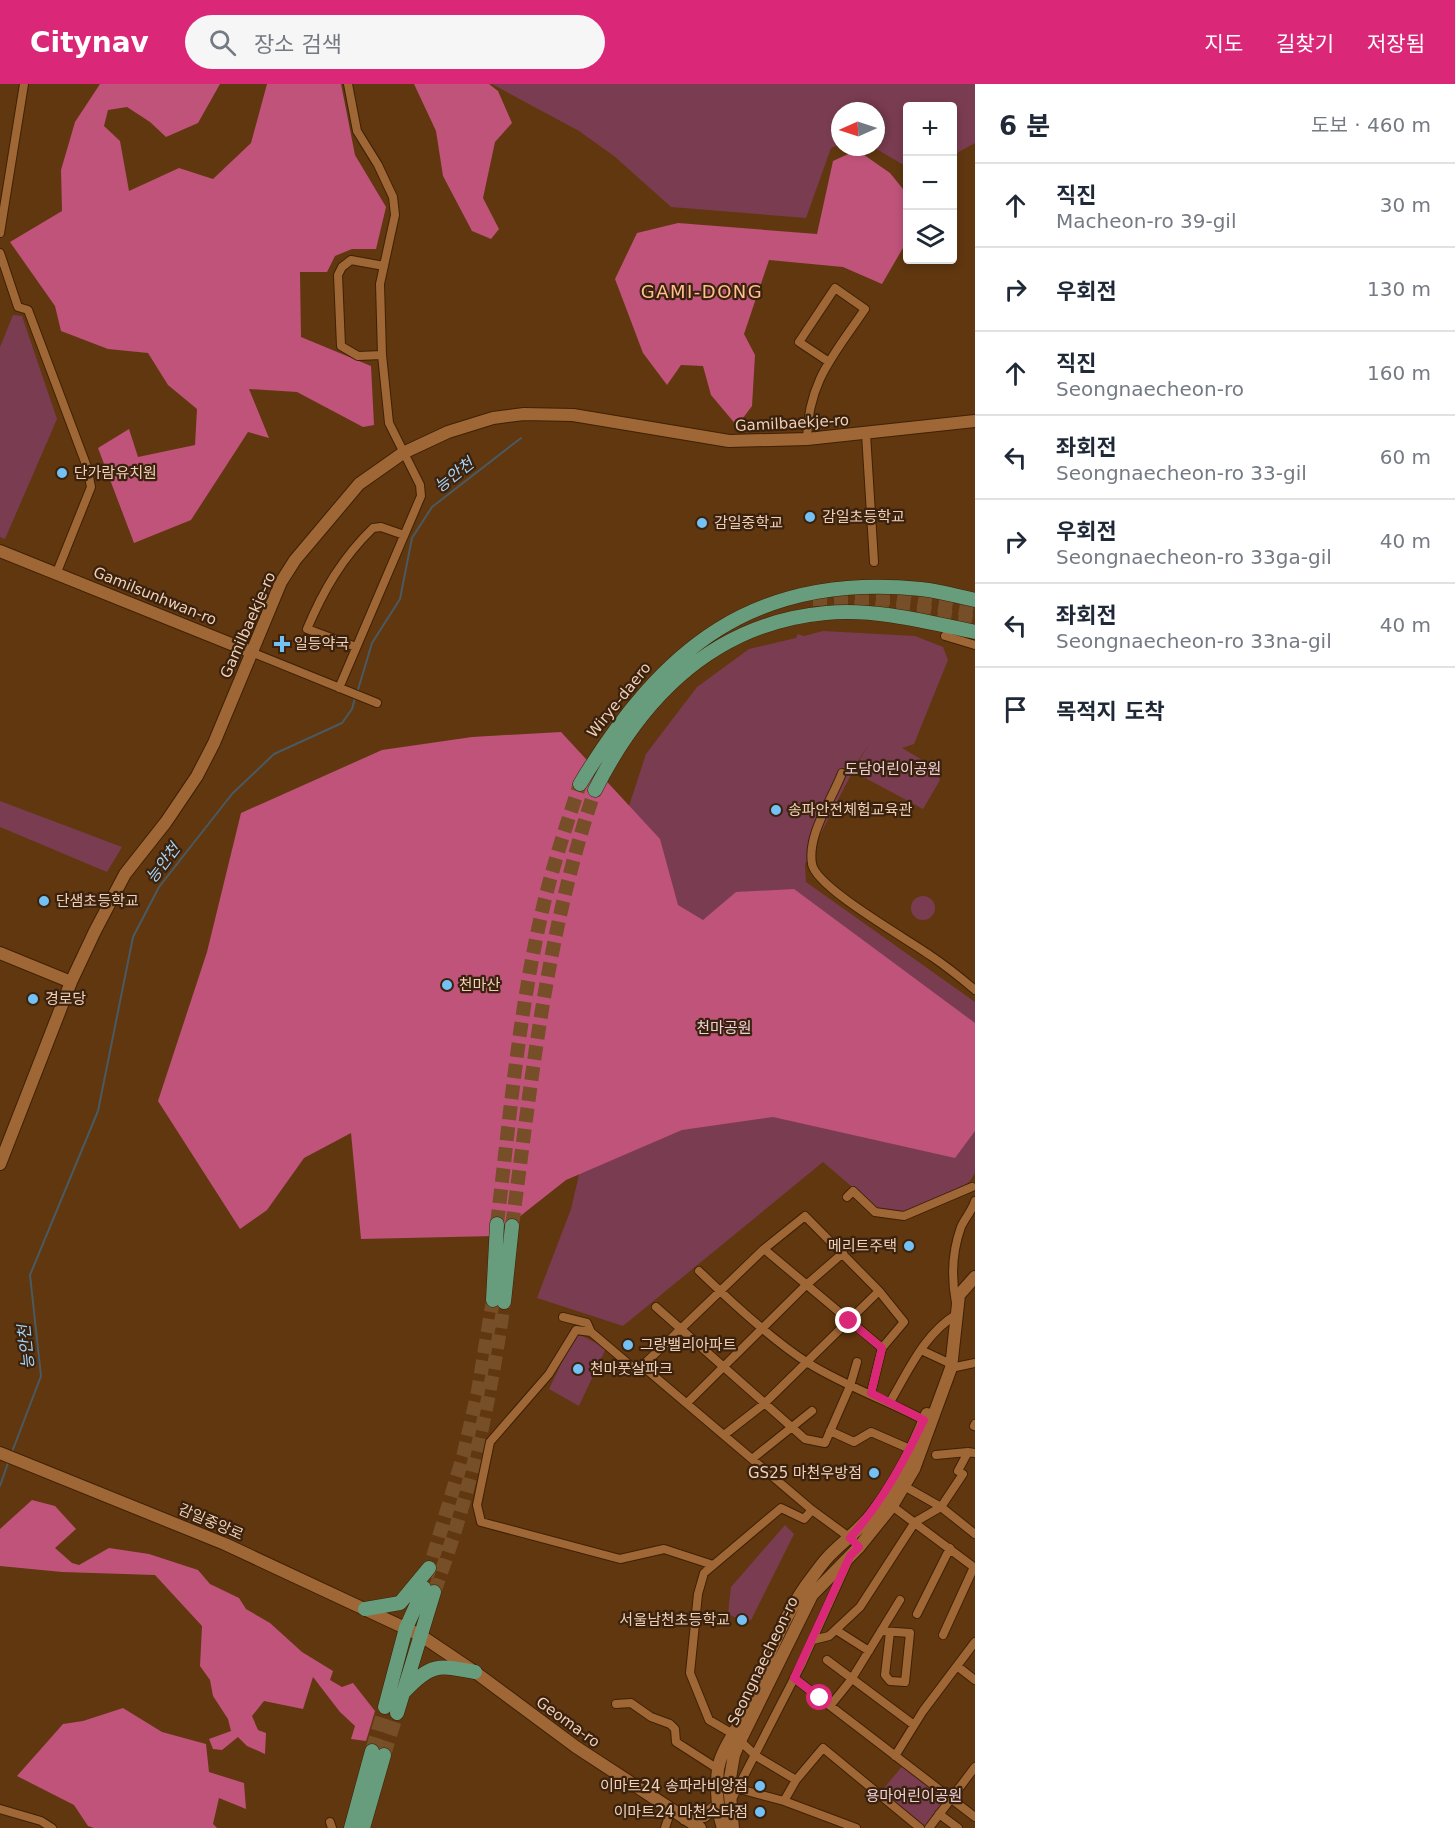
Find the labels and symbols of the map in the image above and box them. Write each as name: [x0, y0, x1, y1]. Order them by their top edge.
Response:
north arrow: [831, 102, 885, 156]
district label: GAMI-DONG: [641, 281, 763, 302]
street label: Gamilbaekje-ro: [734, 411, 850, 435]
water label: 능안천: [431, 453, 479, 496]
place label: 단가람유치원: [74, 464, 157, 482]
marker: 단가람유치원: [55, 466, 69, 480]
place label: 감일초등학교: [822, 508, 905, 526]
marker: 감일초등학교: [803, 510, 817, 524]
place label: 감일중학교: [714, 514, 783, 532]
marker: 감일중학교: [695, 516, 709, 530]
street label: Gamilsunhwan-ro: [91, 563, 219, 629]
street label: Gamilbaekje-ro: [217, 569, 279, 681]
place label: 일등약국: [294, 635, 349, 653]
marker: 일등약국: [275, 637, 289, 651]
street label: Wirye-daero: [583, 659, 655, 741]
park label: 도담어린이공원: [845, 760, 941, 778]
place label: 송파안전체험교육관: [788, 801, 912, 819]
marker: 송파안전체험교육관: [769, 803, 783, 817]
water label: 능안천: [142, 838, 185, 886]
place label: 단샘초등학교: [56, 892, 139, 910]
marker: 단샘초등학교: [37, 894, 51, 908]
place label: 천마산: [459, 976, 501, 994]
marker: 천마산: [440, 978, 454, 992]
place label: 경로당: [45, 990, 87, 1008]
marker: 경로당: [26, 992, 40, 1006]
park label: 천마공원: [696, 1019, 752, 1037]
place label: 메리트주택: [828, 1237, 897, 1255]
marker: 메리트주택: [902, 1239, 916, 1253]
route end: [835, 1307, 861, 1333]
water label: 능안천: [14, 1322, 38, 1370]
place label: 그랑밸리아파트: [640, 1336, 737, 1354]
marker: 그랑밸리아파트: [621, 1338, 635, 1352]
place label: 천마풋살파크: [590, 1360, 673, 1378]
marker: 천마풋살파크: [571, 1362, 585, 1376]
place label: GS25 마천우방점: [748, 1464, 862, 1482]
marker: GS25 마천우방점: [867, 1466, 881, 1480]
street label: 감일중앙로: [176, 1500, 246, 1544]
street label: Seongnaecheon-ro: [724, 1594, 802, 1728]
place label: 서울남천초등학교: [620, 1611, 730, 1629]
marker: 서울남천초등학교: [735, 1613, 749, 1627]
route start: [806, 1684, 832, 1710]
street label: Geoma-ro: [533, 1693, 603, 1751]
place label: 이마트24 송파라비앙점: [600, 1777, 748, 1795]
marker: 이마트24 송파라비앙점: [753, 1779, 767, 1793]
park label: 용마어린이공원: [866, 1787, 962, 1805]
place label: 이마트24 마천스타점: [614, 1803, 748, 1821]
marker: 이마트24 마천스타점: [753, 1805, 767, 1819]

